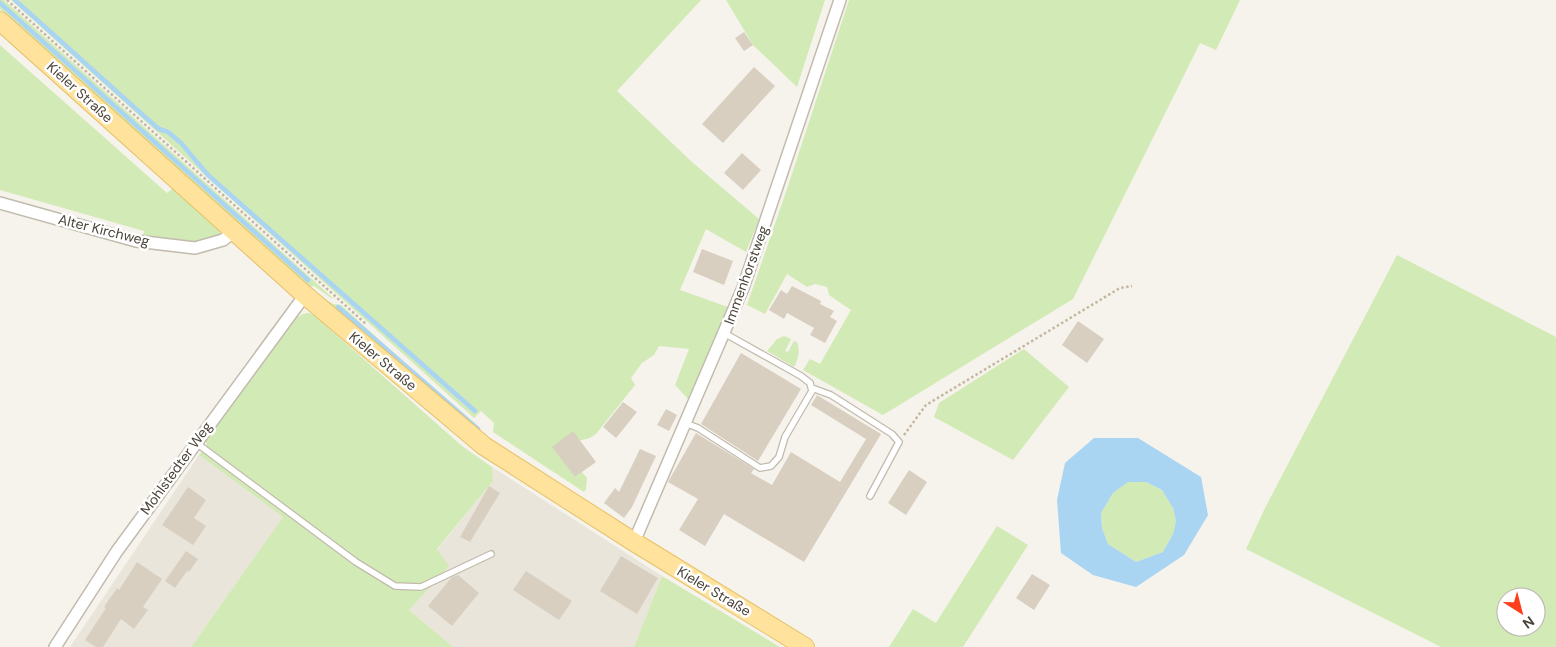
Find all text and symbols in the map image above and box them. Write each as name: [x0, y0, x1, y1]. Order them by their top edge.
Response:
street label: Kieler Straße: [43, 58, 117, 126]
street label: Alter Kirchweg: [57, 210, 152, 250]
street label: Immenhorstweg: [720, 223, 772, 327]
street label: Kieler Straße: [345, 327, 421, 395]
street label: Mohlstedter Weg: [136, 418, 216, 518]
street label: Kieler Straße: [674, 562, 754, 620]
north arrow: [1496, 587, 1546, 637]
text: N: [1519, 612, 1538, 633]

